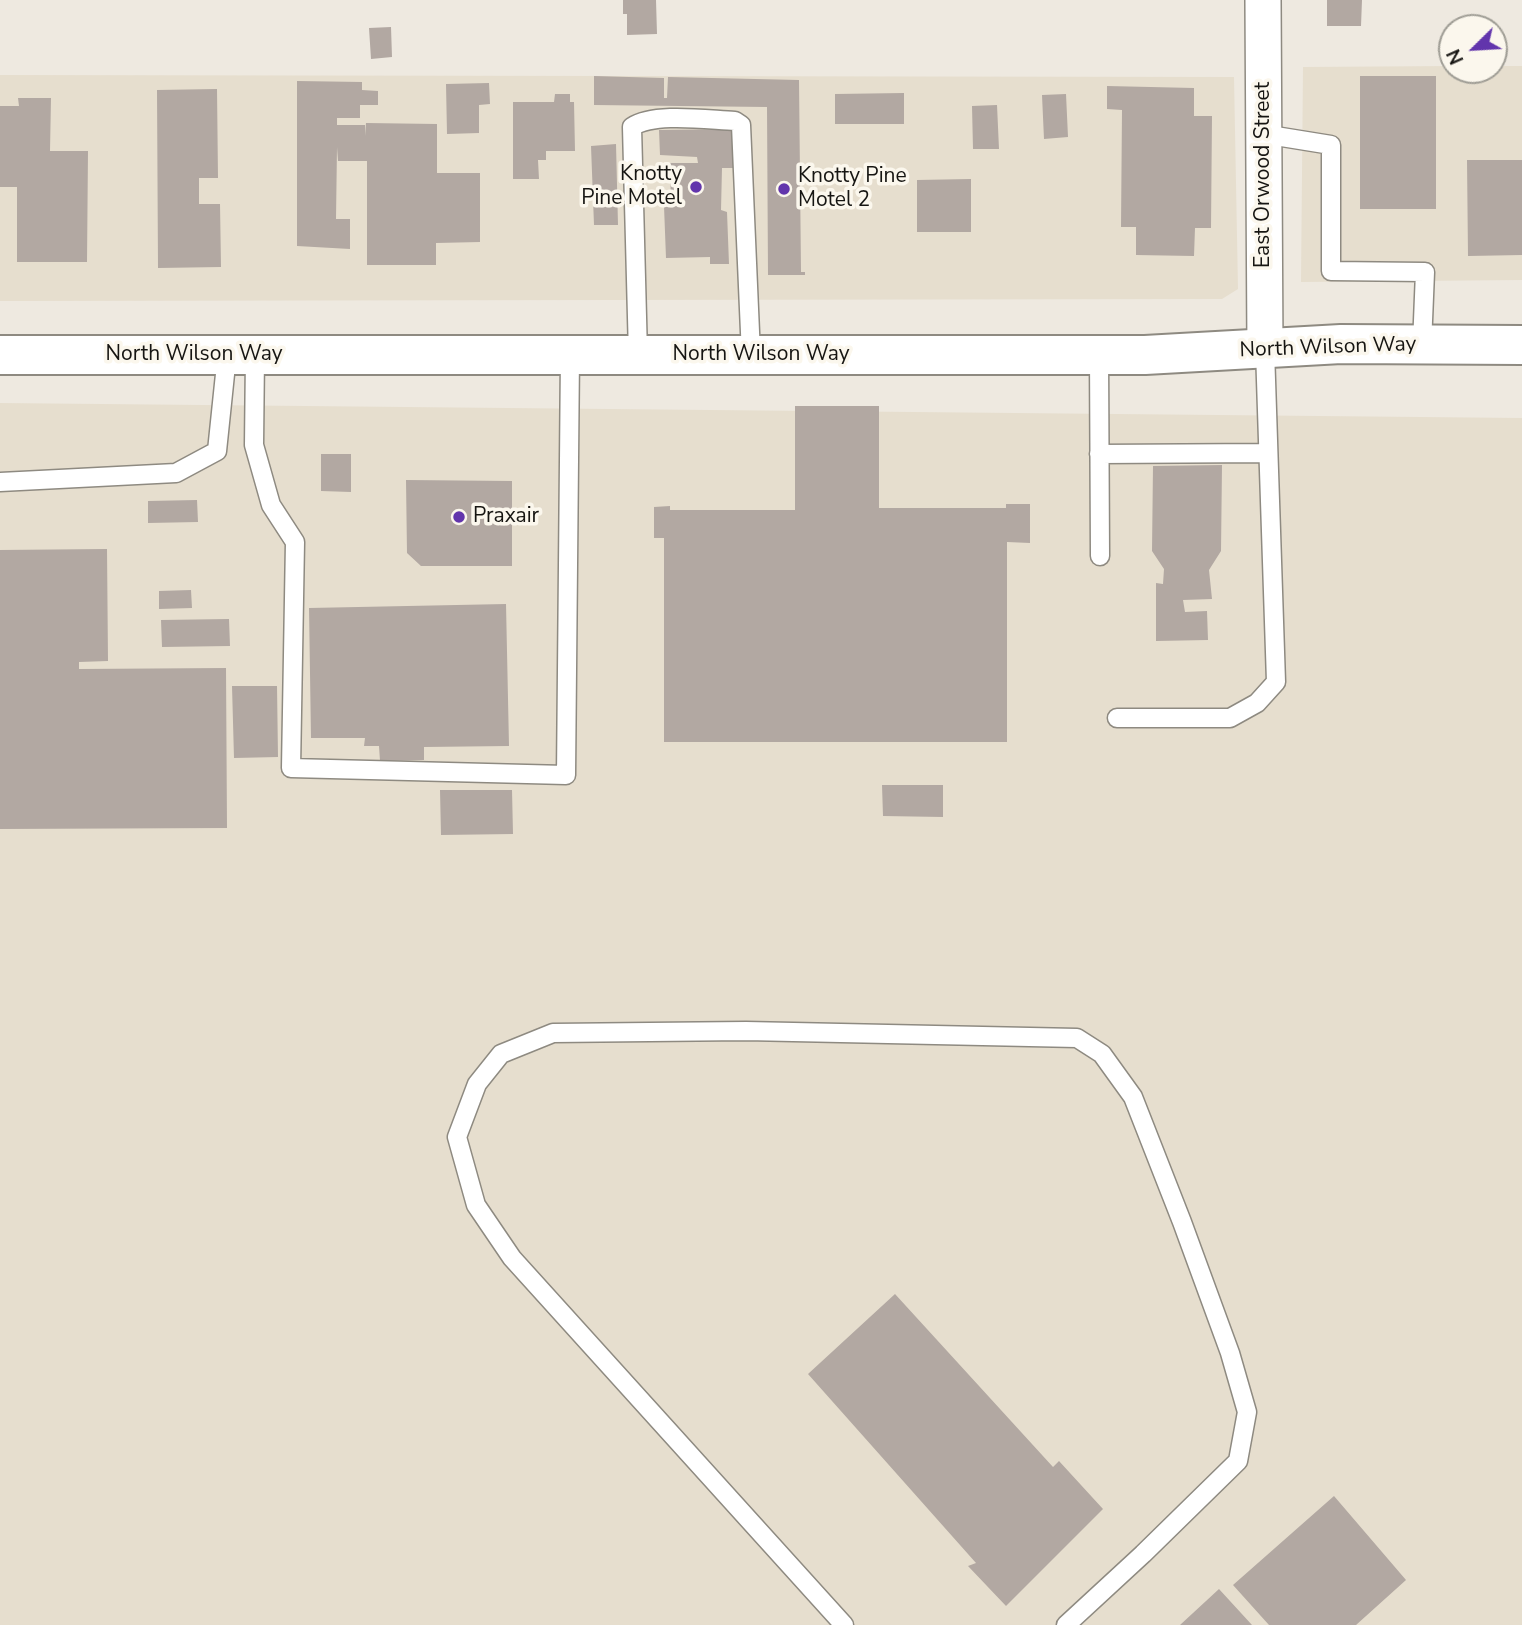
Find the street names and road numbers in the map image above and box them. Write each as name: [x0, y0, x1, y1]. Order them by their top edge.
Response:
street label: East Orwood Street: [1251, 82, 1277, 268]
street label: North Wilson Way: [1239, 332, 1417, 364]
street label: North Wilson Way: [106, 342, 282, 368]
street label: North Wilson Way: [673, 342, 849, 368]

